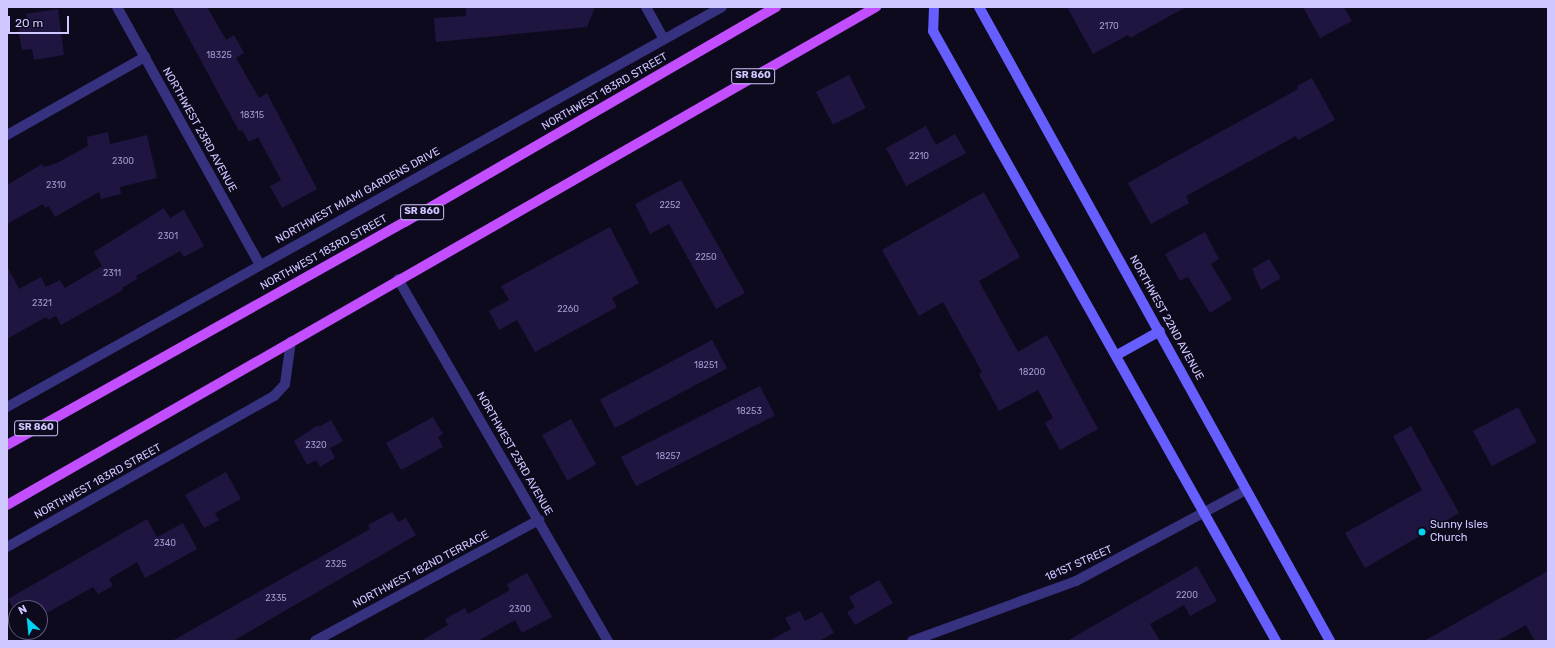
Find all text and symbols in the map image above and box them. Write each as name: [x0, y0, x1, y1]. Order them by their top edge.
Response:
scale bar: [10, 8, 71, 34]
text: 20 m: [15, 16, 43, 30]
house number: 2170: [1099, 21, 1119, 31]
house number: 18325: [206, 50, 232, 60]
street label: NORTHWEST 183RD STREET: [540, 50, 670, 134]
street label: NORTHWEST 23RD AVENUE: [159, 65, 239, 195]
road number: SR 860: [731, 68, 775, 84]
house number: 18315: [240, 110, 264, 120]
street label: NORTHWEST MIAMI GARDENS DRIVE: [273, 145, 443, 247]
house number: 2210: [909, 151, 929, 161]
house number: 2300: [112, 156, 134, 166]
house number: 2310: [46, 180, 66, 190]
house number: 2252: [659, 200, 681, 210]
road number: SR 860: [400, 204, 444, 220]
street label: NORTHWEST 183RD STREET: [258, 212, 390, 294]
house number: 2301: [158, 231, 178, 241]
house number: 2250: [695, 252, 717, 262]
street label: NORTHWEST 22ND AVENUE: [1126, 253, 1206, 383]
house number: 2311: [103, 268, 121, 278]
house number: 2321: [32, 298, 52, 308]
house number: 2260: [557, 304, 579, 314]
house number: 18251: [694, 360, 718, 370]
house number: 18200: [1019, 367, 1045, 377]
street label: NORTHWEST 23RD AVENUE: [473, 390, 555, 518]
house number: 18253: [736, 406, 762, 416]
road number: SR 860: [14, 420, 58, 436]
house number: 2320: [305, 440, 327, 450]
street label: NORTHWEST 183RD STREET: [32, 441, 164, 523]
house number: 18257: [656, 451, 680, 461]
place label: Sunny Isles Church: [1430, 519, 1488, 545]
marker: Sunny Isles Church: [1417, 527, 1427, 537]
street label: NORTHWEST 182ND TERRACE: [351, 528, 491, 612]
house number: 2340: [154, 538, 176, 548]
street label: 181ST STREET: [1043, 543, 1115, 585]
house number: 2325: [325, 559, 347, 569]
house number: 2200: [1176, 590, 1198, 600]
house number: 2335: [265, 593, 287, 603]
north arrow: [8, 600, 48, 640]
text: N: [16, 602, 29, 617]
house number: 2300: [509, 604, 531, 614]

